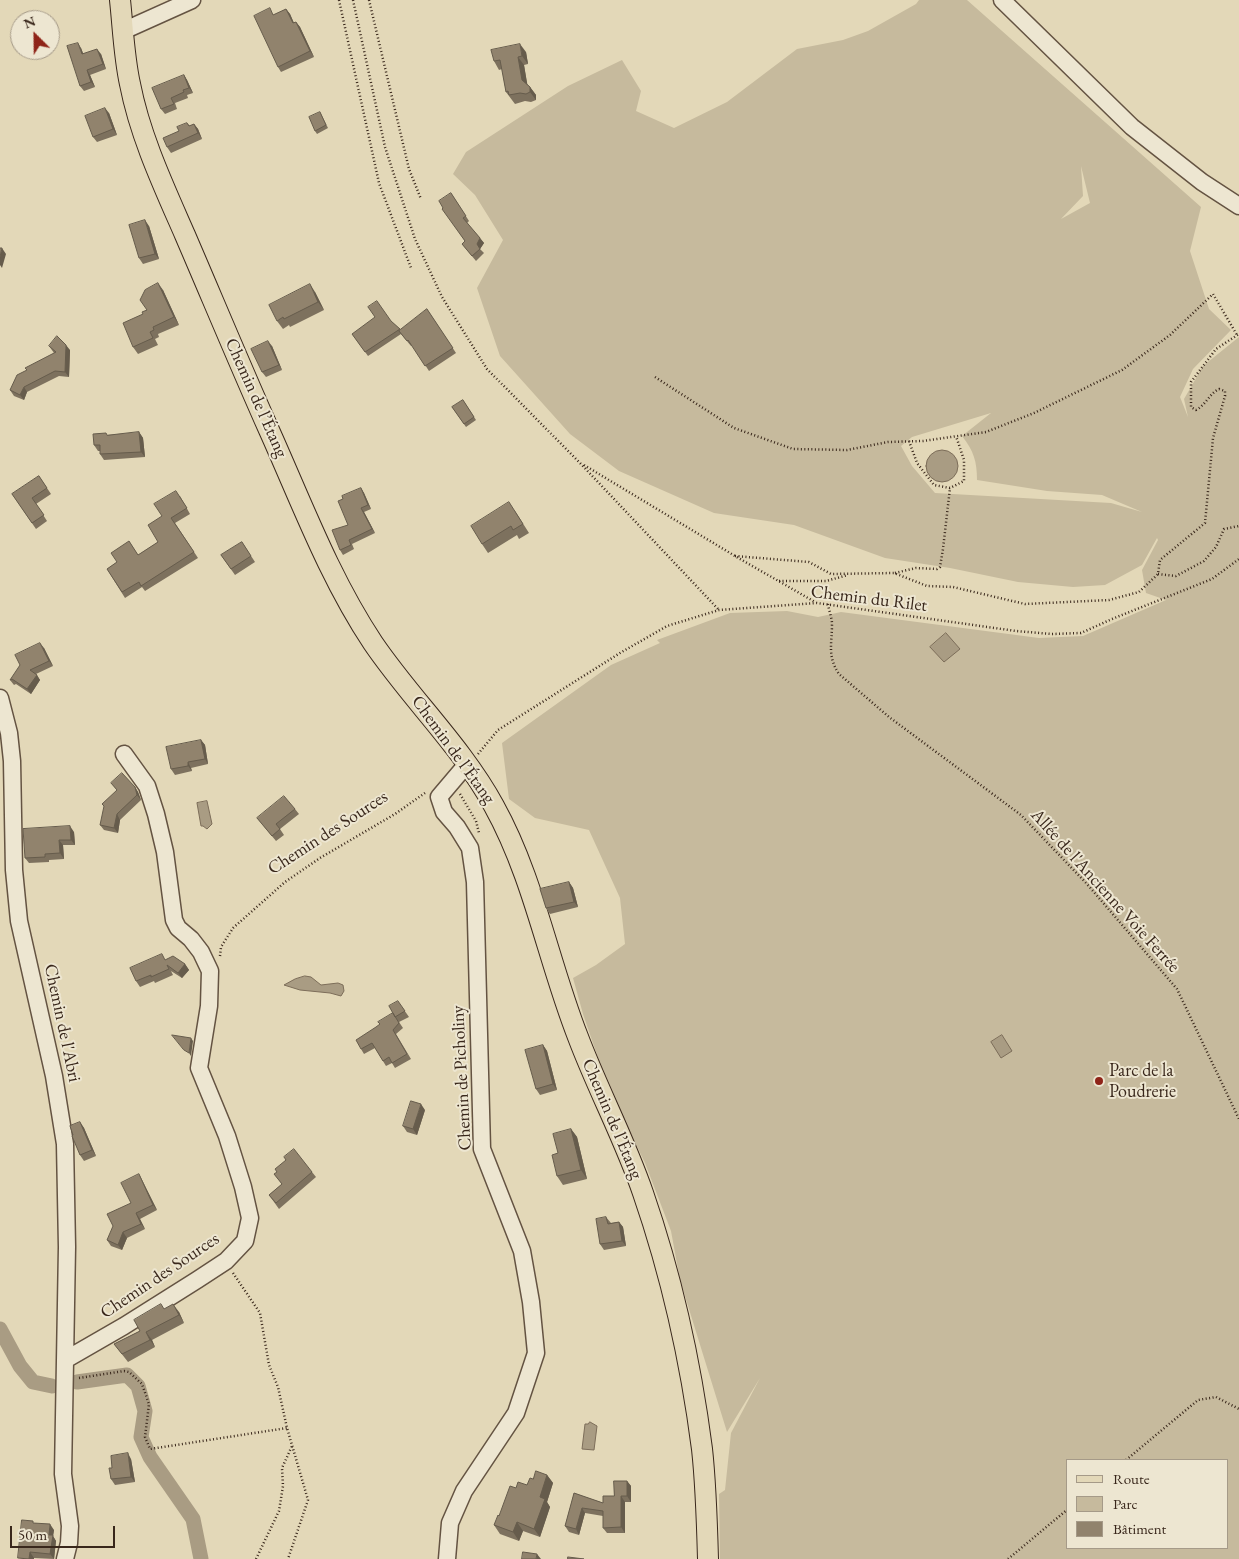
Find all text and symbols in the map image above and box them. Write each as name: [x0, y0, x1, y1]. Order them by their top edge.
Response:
north arrow: [10, 10, 60, 60]
text: N: [21, 12, 38, 33]
street label: Chemin de l’Étang: [220, 335, 292, 461]
street label: Chemin du Rilet: [810, 581, 928, 617]
street label: Chemin de l’Étang: [406, 692, 500, 808]
street label: Chemin des Sources: [264, 786, 392, 880]
street label: Allée de l'Ancienne Voie Ferrée: [1026, 805, 1184, 977]
street label: Chemin de l'Abri: [39, 962, 85, 1084]
street label: Chemin de Picholiny: [447, 1005, 477, 1151]
street label: Chemin de l’Étang: [577, 1056, 647, 1182]
place label: Parc de la Poudrerie: [1109, 1060, 1176, 1102]
marker: Parc de la Poudrerie: [1093, 1075, 1105, 1087]
street label: Chemin des Sources: [96, 1228, 224, 1324]
legend: [1066, 1459, 1229, 1549]
text: Route: [1113, 1469, 1150, 1488]
text: Parc: [1113, 1494, 1138, 1513]
scale bar: [12, 1516, 118, 1548]
text: Bâtiment: [1113, 1519, 1166, 1538]
text: 50 m: [18, 1525, 47, 1544]

